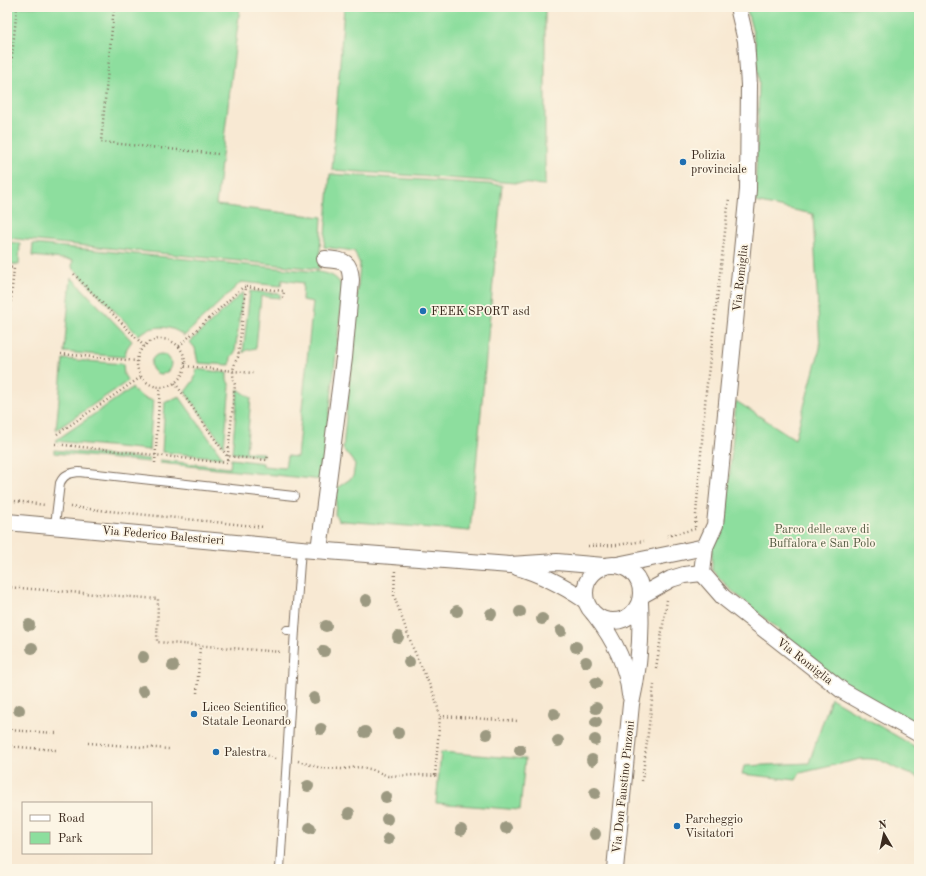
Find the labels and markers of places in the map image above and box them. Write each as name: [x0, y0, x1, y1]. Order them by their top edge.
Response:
place label: Polizia provinciale: [691, 150, 747, 176]
marker: Polizia provinciale: [678, 157, 688, 167]
marker: FEEK SPORT asd: [418, 306, 428, 316]
place label: FEEK SPORT asd: [431, 306, 530, 318]
place label: Liceo Scientifico Statale Leonardo: [202, 702, 291, 728]
marker: Liceo Scientifico Statale Leonardo: [189, 709, 199, 719]
marker: Palestra: [211, 747, 221, 757]
place label: Palestra: [224, 747, 267, 759]
place label: Parcheggio Visitatori: [685, 814, 743, 840]
marker: Parcheggio Visitatori: [672, 821, 682, 831]

